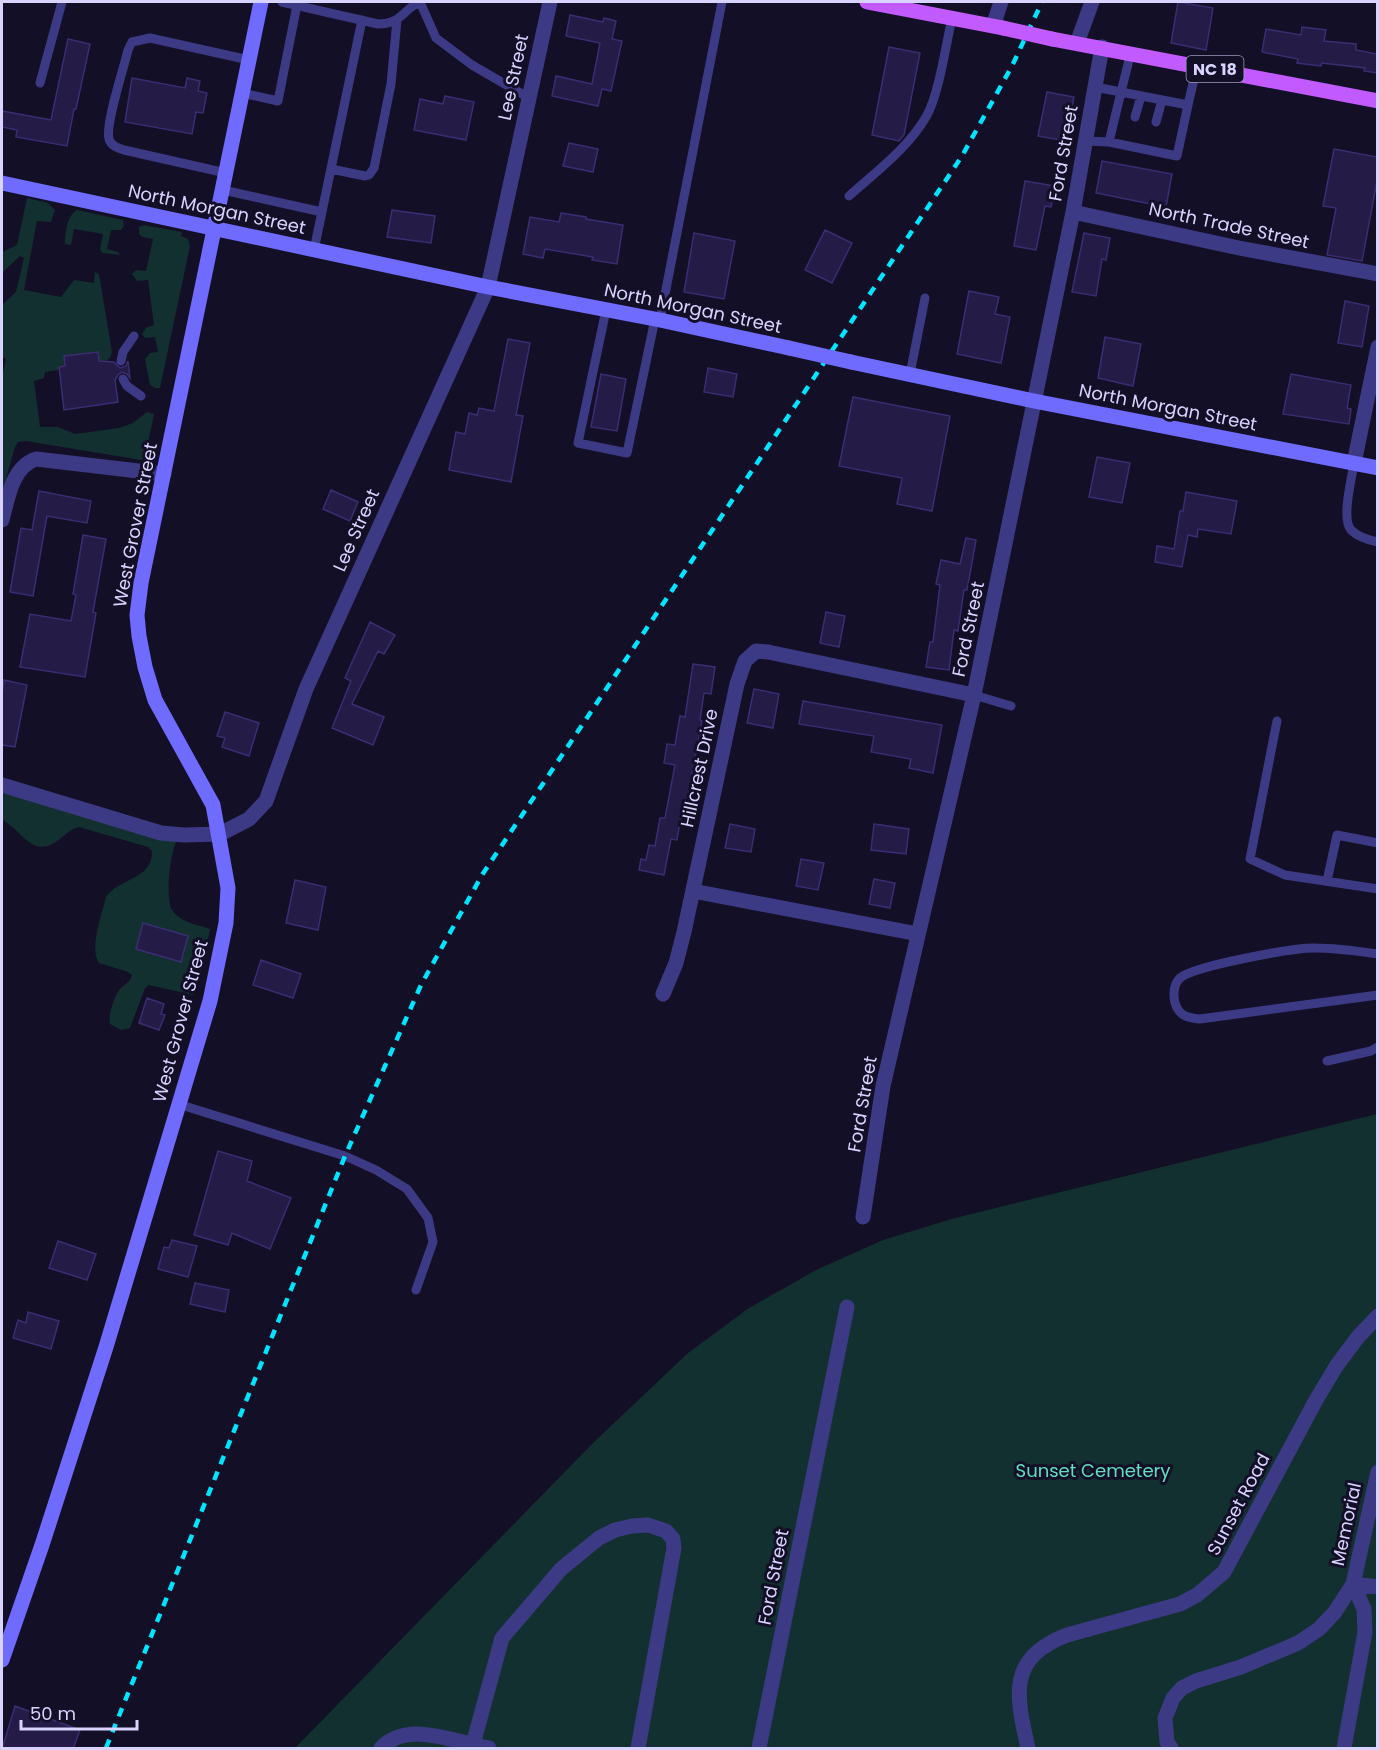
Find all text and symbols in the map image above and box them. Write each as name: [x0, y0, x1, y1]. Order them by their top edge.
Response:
street label: Lee Street: [492, 32, 534, 122]
road number: NC 18: [1186, 56, 1244, 82]
street label: Ford Street: [1042, 103, 1084, 203]
street label: North Morgan Street: [126, 178, 308, 240]
street label: North Trade Street: [1147, 196, 1311, 254]
street label: North Morgan Street: [602, 277, 784, 339]
street label: North Morgan Street: [1077, 377, 1259, 437]
street label: West Grover Street: [107, 441, 163, 609]
street label: Lee Street: [327, 485, 385, 575]
street label: Ford Street: [946, 579, 990, 679]
street label: Hillcrest Drive: [674, 707, 724, 829]
street label: West Grover Street: [146, 937, 214, 1105]
street label: Ford Street: [841, 1054, 883, 1154]
street label: Sunset Road: [1201, 1449, 1275, 1559]
park label: Sunset Cemetery: [1016, 1458, 1170, 1483]
street label: Memorial: [1325, 1480, 1367, 1568]
street label: Ford Street: [751, 1527, 795, 1627]
scale bar: [21, 1693, 136, 1731]
text: 50 m: [30, 1701, 76, 1726]

